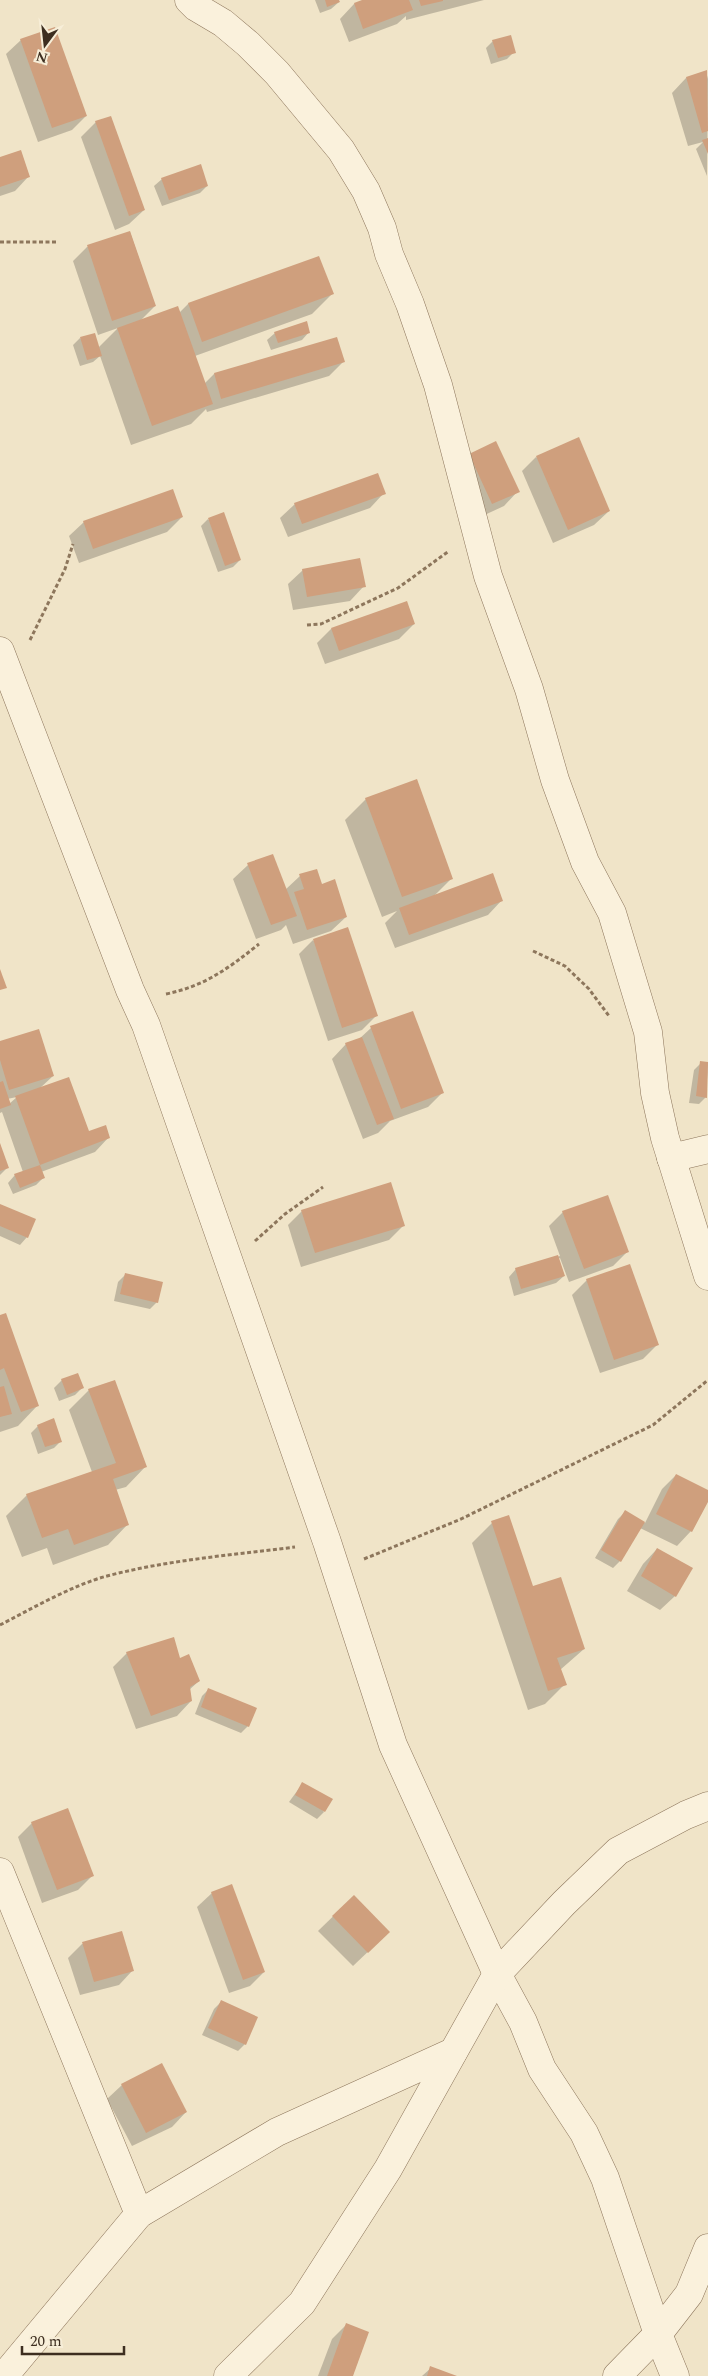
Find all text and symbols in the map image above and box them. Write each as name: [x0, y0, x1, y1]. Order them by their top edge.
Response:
north arrow: [20, 20, 70, 70]
text: N: [34, 45, 50, 69]
scale bar: [22, 2324, 125, 2356]
text: 20 m: [30, 2330, 62, 2353]

